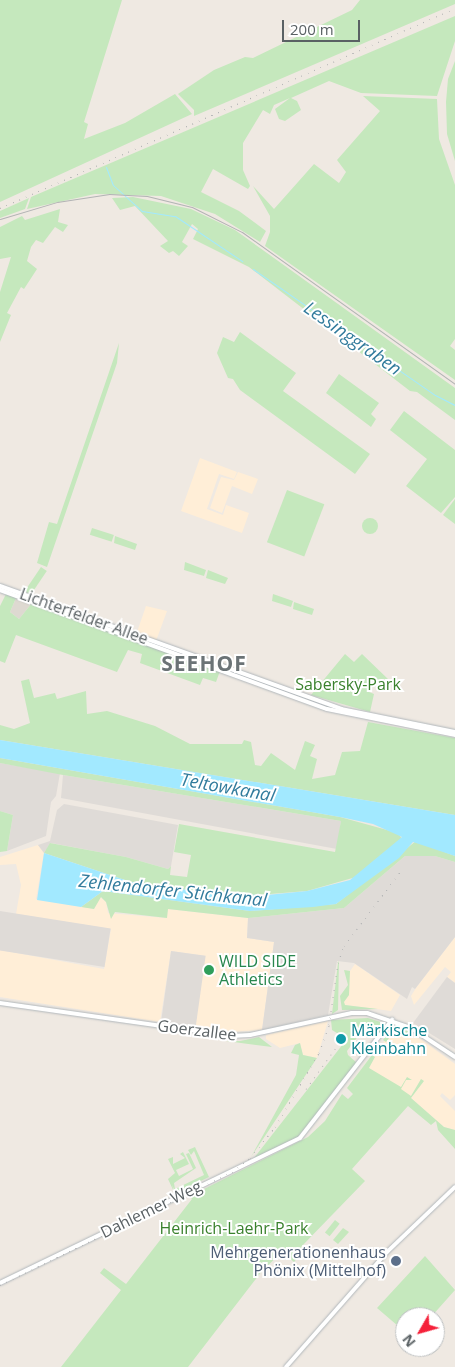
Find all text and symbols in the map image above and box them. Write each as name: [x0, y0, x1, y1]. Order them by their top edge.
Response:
scale bar: [285, 10, 362, 42]
text: 200 m: [290, 19, 334, 39]
water label: Lessinggraben: [300, 297, 406, 379]
street label: Lichterfelder Allee: [17, 584, 151, 648]
district label: SEEHOF: [161, 650, 247, 676]
park label: Sabersky-Park: [295, 674, 401, 694]
water label: Teltowkanal: [179, 768, 277, 806]
water label: Zehlendorfer Stichkanal: [78, 869, 268, 911]
place label: WILD SIDE Athletics: [219, 951, 296, 989]
marker: WILD SIDE Athletics: [203, 964, 215, 976]
street label: Goerzallee: [157, 1016, 237, 1044]
place label: Märkische Kleinbahn: [351, 1020, 427, 1058]
marker: Märkische Kleinbahn: [335, 1033, 347, 1045]
street label: Dahlemer Weg: [97, 1176, 205, 1242]
park label: Heinrich-Laehr-Park: [159, 1218, 309, 1238]
place label: Mehrgenerationenhaus Phönix (Mittelhof): [210, 1242, 386, 1280]
marker: Mehrgenerationenhaus Phönix (Mittelhof): [390, 1255, 402, 1267]
north arrow: [395, 1307, 445, 1357]
text: N: [398, 1331, 420, 1351]

